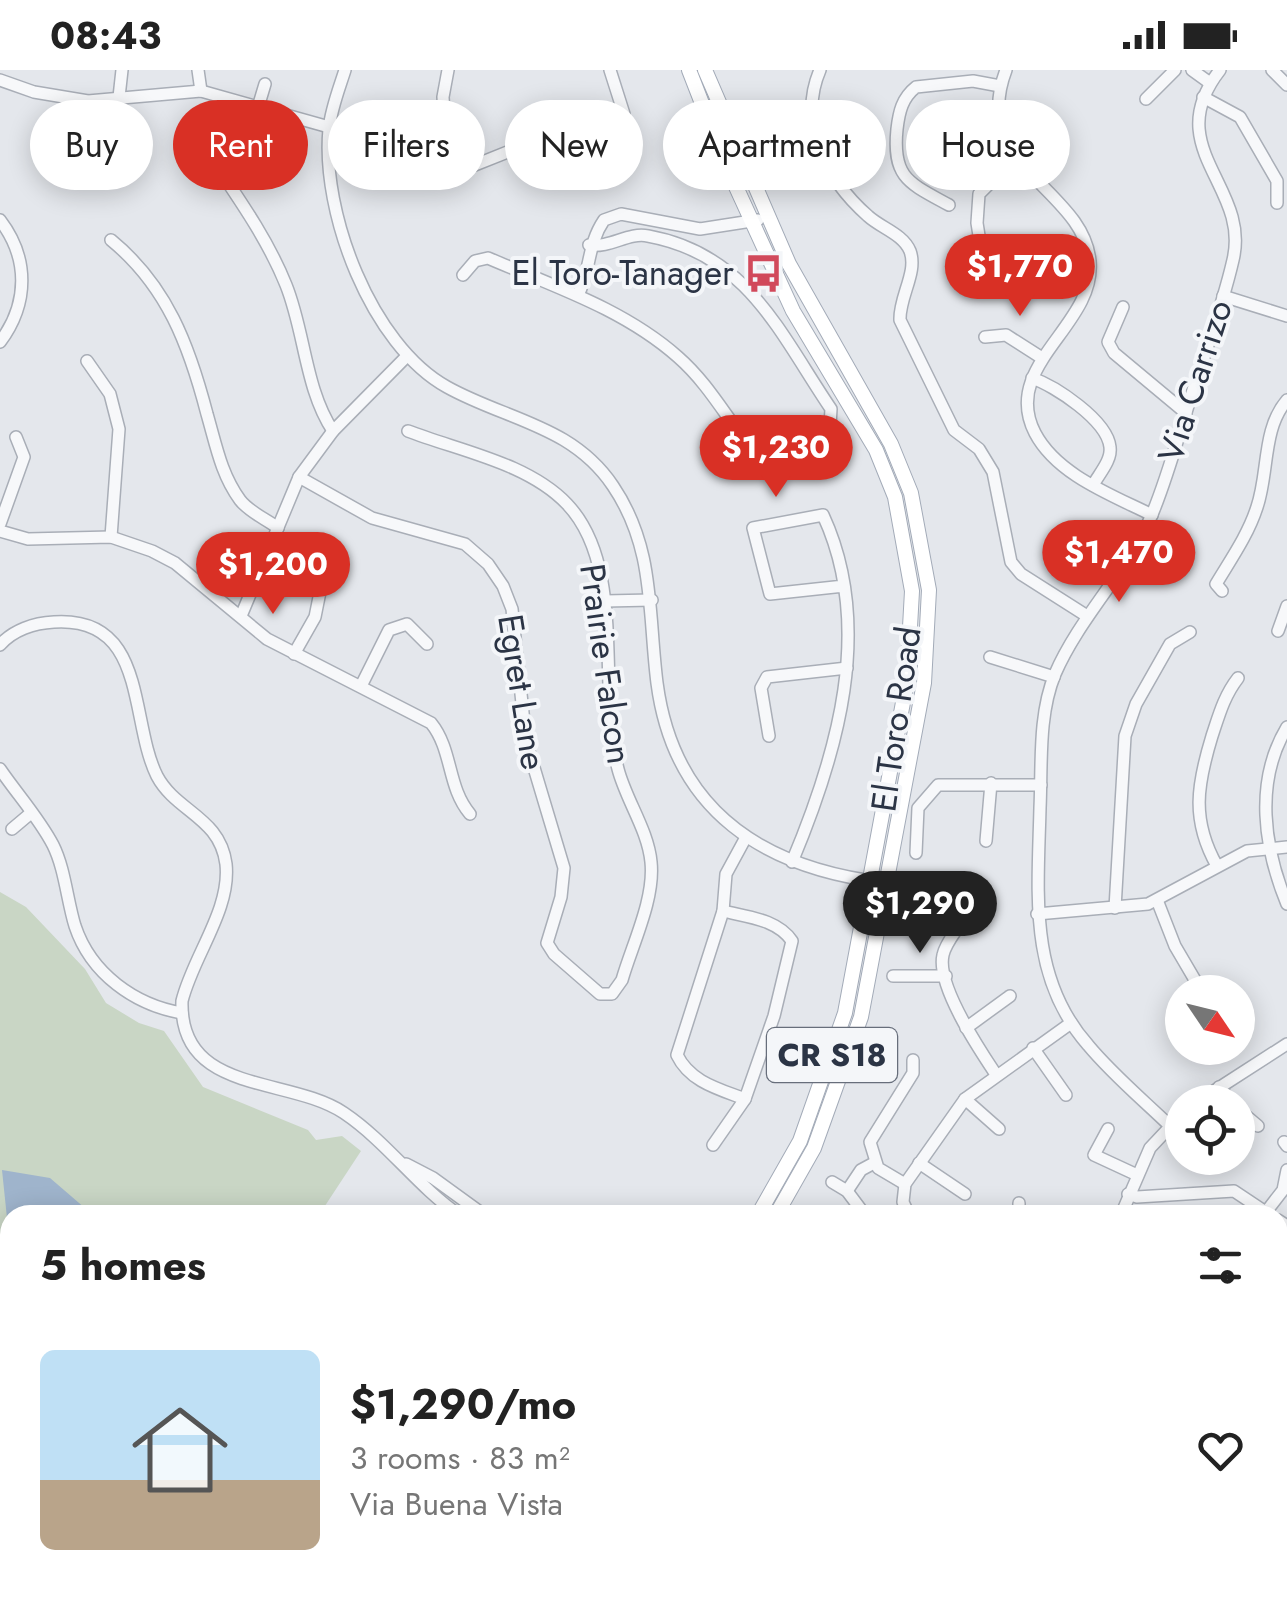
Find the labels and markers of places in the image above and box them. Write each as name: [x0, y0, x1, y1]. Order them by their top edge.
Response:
pin: $1,770: [939, 234, 1101, 319]
place label: El Toro-Tanager: [512, 248, 734, 298]
bus stop icon: El Toro-Tanager: [743, 252, 785, 294]
pin: $1,230: [695, 415, 857, 500]
pin: $1,470: [1038, 520, 1200, 605]
pin: $1,200: [192, 532, 354, 617]
pin: $1,290: [839, 871, 1001, 956]

